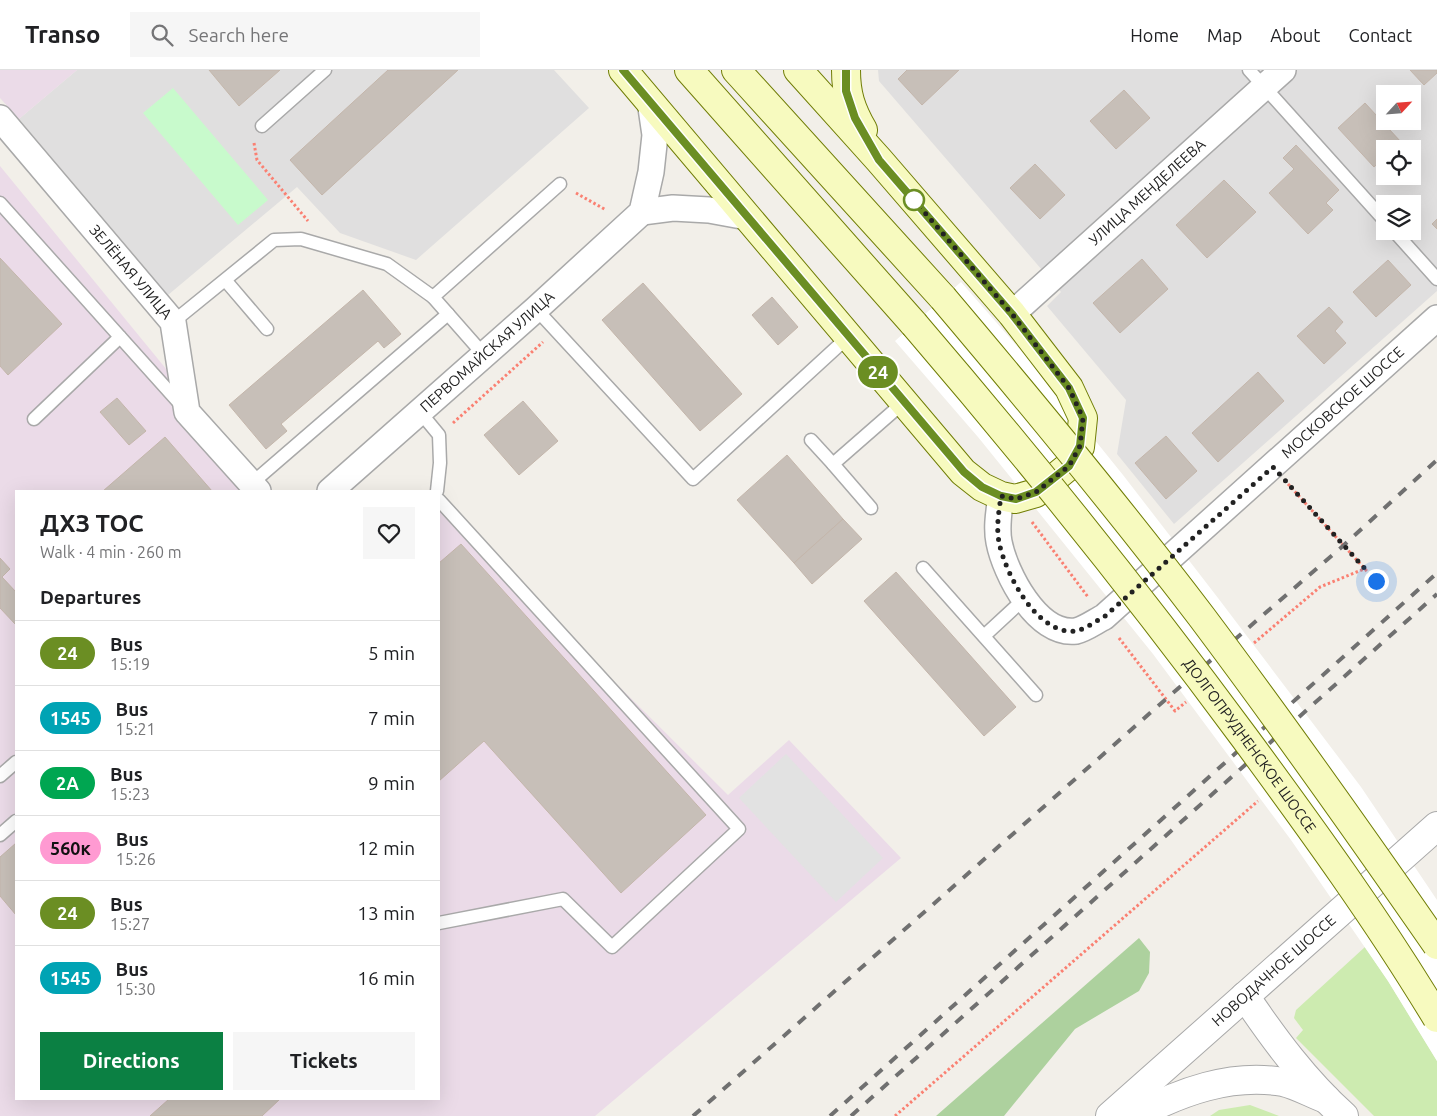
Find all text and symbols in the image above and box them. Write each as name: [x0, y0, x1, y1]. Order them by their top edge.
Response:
search box: [130, 12, 480, 57]
text: Transo: [25, 21, 100, 48]
icon: search: [148, 21, 176, 49]
text: Search here: [188, 24, 289, 46]
text: Home: [1130, 25, 1179, 45]
text: Map: [1207, 25, 1242, 45]
text: About: [1270, 25, 1320, 45]
text: Contact: [1348, 25, 1412, 45]
north arrow: [1376, 85, 1421, 130]
map controls: [1376, 85, 1421, 240]
street label: УЛИЦА МЕНДЕЛЕЕВА: [1085, 135, 1209, 248]
button: locate: [1376, 140, 1421, 185]
unlabelled marker: [903, 189, 925, 211]
button: layers: [1376, 195, 1421, 240]
street label: ЗЕЛЁНАЯ УЛИЦА: [86, 221, 176, 323]
street label: ПЕРВОМАЙСКАЯ УЛИЦА: [416, 287, 558, 415]
street label: МОСКОВСКОЕ ШОССЕ: [1278, 343, 1407, 461]
line badge: 24: [856, 356, 900, 388]
text: 24: [868, 362, 888, 382]
button: heart: [363, 507, 415, 559]
text: ДХЗ ТОС: [40, 510, 144, 537]
text: Walk · 4 min · 260 m: [40, 543, 182, 561]
your location: [1364, 569, 1389, 594]
text: Departures: [40, 586, 141, 608]
text: Bus: [110, 633, 143, 655]
text: 5 min: [368, 642, 415, 664]
text: 24: [57, 643, 78, 663]
text: 15:19: [110, 655, 150, 673]
street label: ДОЛГОПРУДНЕНСКОЕ ШОССЕ: [1180, 655, 1320, 836]
text: Bus: [116, 698, 148, 720]
text: 7 min: [368, 707, 415, 729]
text: 1545: [50, 708, 91, 728]
text: 15:21: [116, 720, 156, 738]
text: Bus: [110, 763, 143, 785]
text: 9 min: [368, 772, 415, 794]
text: 2А: [56, 773, 79, 793]
text: 15:23: [110, 785, 150, 803]
text: Bus: [116, 828, 148, 850]
text: 12 min: [357, 837, 415, 859]
text: 560к: [50, 838, 91, 858]
text: 15:26: [116, 850, 156, 868]
text: Bus: [110, 893, 143, 915]
text: 13 min: [357, 902, 415, 924]
text: 24: [57, 903, 78, 923]
street label: НОВОДАЧНОЕ ШОССЕ: [1208, 911, 1339, 1030]
text: 15:27: [110, 915, 150, 933]
text: Bus: [116, 958, 148, 980]
text: 16 min: [357, 967, 415, 989]
text: 1545: [50, 968, 91, 988]
text: 15:30: [116, 980, 156, 998]
button: Directions: [40, 1032, 223, 1090]
button: Tickets: [233, 1032, 415, 1090]

